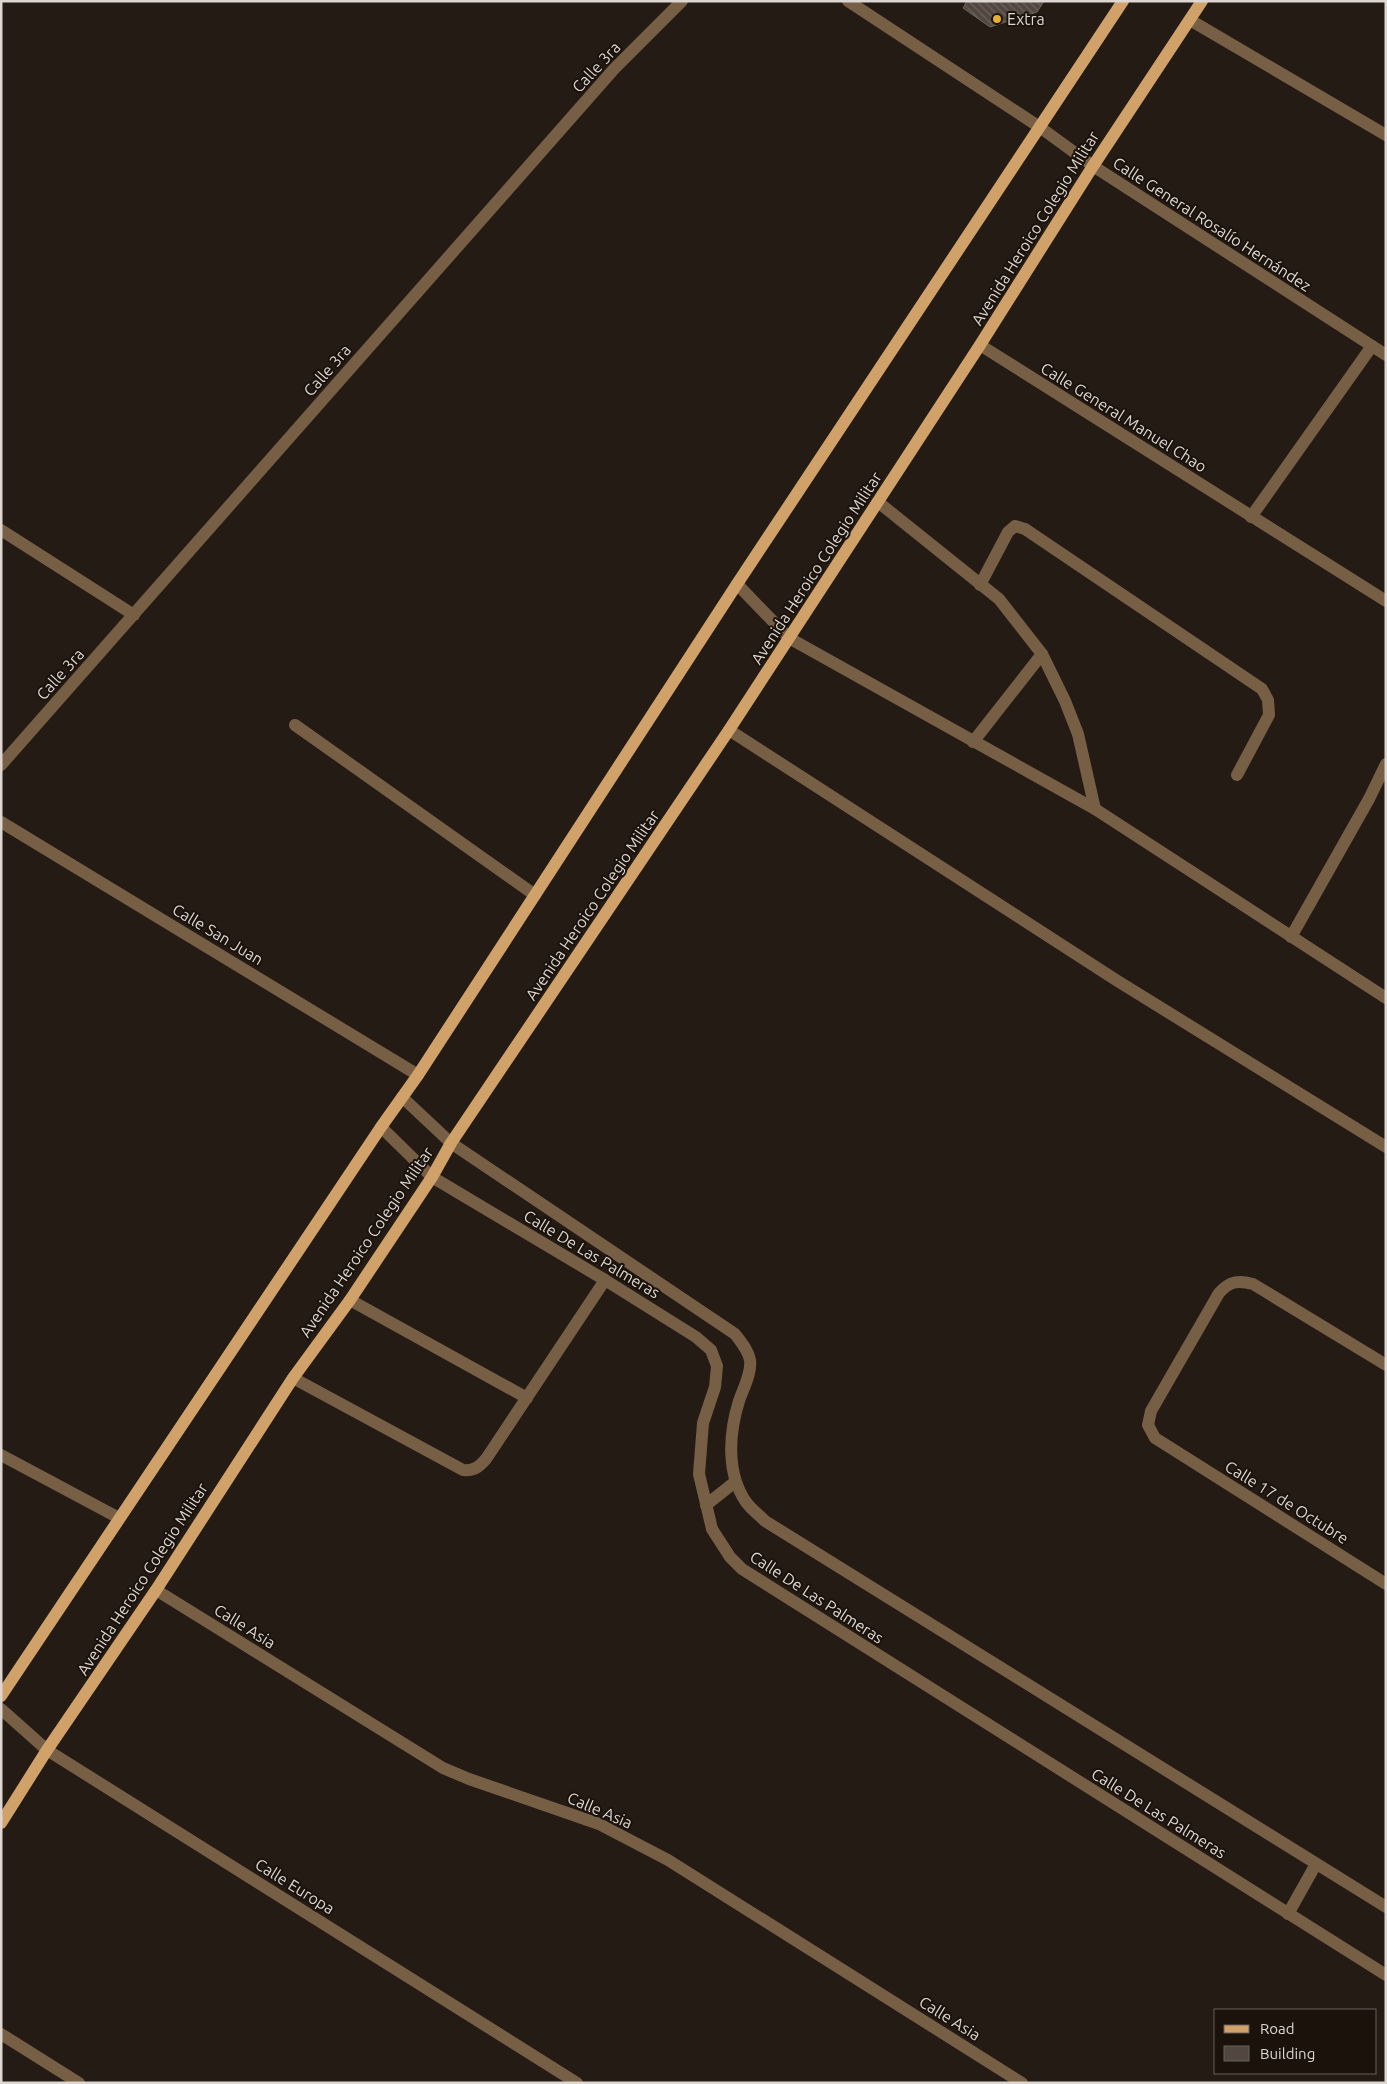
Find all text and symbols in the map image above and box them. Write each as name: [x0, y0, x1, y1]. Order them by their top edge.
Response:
place label: Extra: [1007, 10, 1045, 28]
marker: Extra: [991, 13, 1003, 25]
street label: Calle 3ra: [568, 38, 624, 96]
street label: Avenida Heroico Colegio Militar: [968, 128, 1102, 328]
street label: Calle General Rosalío Hernández: [1110, 153, 1314, 295]
street label: Calle 3ra: [300, 341, 354, 399]
street label: Calle General Manuel Chao: [1038, 358, 1210, 476]
street label: Avenida Heroico Colegio Militar: [747, 469, 885, 667]
street label: Calle 3ra: [32, 645, 88, 703]
street label: Avenida Heroico Colegio Militar: [521, 806, 663, 1004]
street label: Calle San Juan: [169, 900, 267, 968]
street label: Avenida Heroico Colegio Militar: [295, 1143, 437, 1341]
street label: Calle De Las Palmeras: [521, 1206, 663, 1302]
street label: Calle 17 de Octubre: [1222, 1457, 1352, 1547]
street label: Avenida Heroico Colegio Militar: [73, 1480, 211, 1678]
street label: Calle De Las Palmeras: [747, 1547, 887, 1647]
street label: Calle Asia: [211, 1600, 279, 1652]
street label: Calle De Las Palmeras: [1088, 1764, 1230, 1862]
street label: Calle Asia: [565, 1788, 635, 1832]
street label: Calle Europa: [252, 1855, 338, 1917]
street label: Calle Asia: [916, 1992, 984, 2044]
legend: [1214, 2009, 1377, 2074]
text: Road: [1260, 2020, 1295, 2037]
text: Building: [1260, 2045, 1315, 2062]

